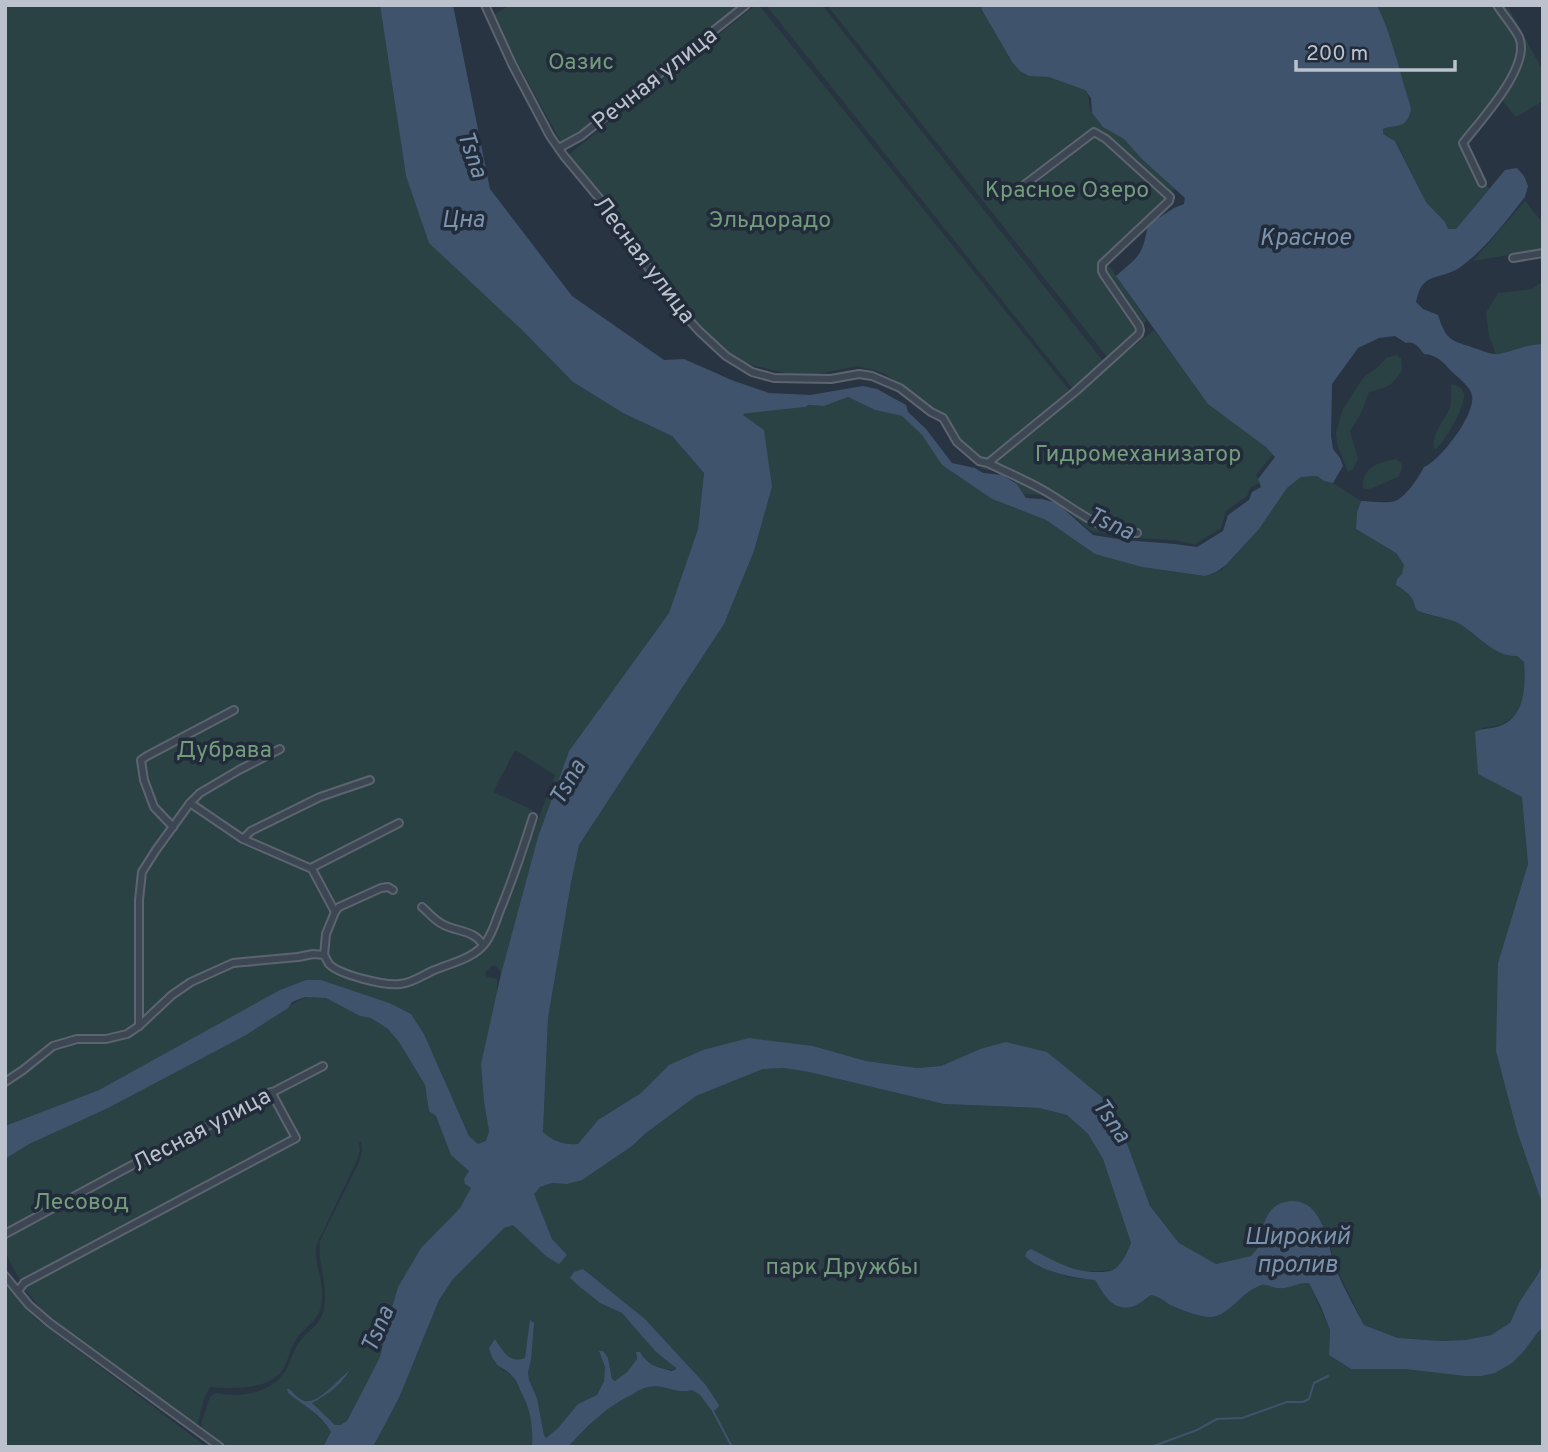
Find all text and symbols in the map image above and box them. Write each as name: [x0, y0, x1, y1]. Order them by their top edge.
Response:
street label: Речная улица: [587, 22, 724, 138]
scale bar: [1296, 28, 1455, 72]
text: 200 m: [1306, 41, 1368, 68]
park label: Оазис: [548, 49, 614, 78]
water label: Tsna: [449, 127, 493, 183]
park label: Красное Озеро: [985, 177, 1149, 206]
street label: Лесная улица: [586, 191, 700, 330]
water label: Цна: [442, 206, 485, 236]
park label: Эльдорадо: [709, 207, 831, 236]
water label: Красное: [1259, 224, 1351, 254]
park label: Гидромеханизатор: [1035, 441, 1241, 470]
water label: Tsna: [1082, 501, 1139, 549]
park label: Дубрава: [176, 737, 272, 766]
water label: Tsna: [544, 754, 594, 811]
street label: Лесная улица: [128, 1083, 276, 1180]
water label: Tsna: [1084, 1093, 1137, 1150]
park label: Лесовод: [33, 1189, 129, 1218]
water label: Широкий пролив: [1244, 1223, 1351, 1281]
park label: парк Дружбы: [766, 1254, 918, 1283]
water label: Tsna: [356, 1301, 402, 1358]

